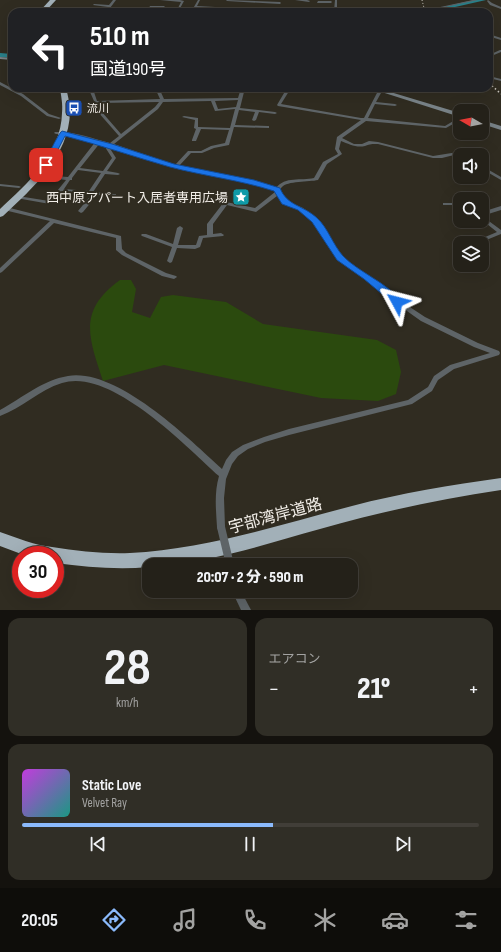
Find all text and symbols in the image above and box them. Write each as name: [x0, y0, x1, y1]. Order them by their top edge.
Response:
text: 510 m: [90, 20, 150, 53]
icon: left: [24, 24, 76, 76]
text: 国道190号: [90, 59, 166, 80]
bus stop icon: 流川: [64, 98, 84, 118]
place label: 流川: [87, 102, 109, 115]
north arrow: [453, 104, 489, 140]
map controls: [453, 104, 489, 272]
pin: [29, 148, 63, 182]
button: sound: [453, 148, 489, 184]
icon: arrive: [35, 154, 57, 176]
place icon: 西中原アパート入居者専用広場: [231, 187, 251, 207]
place label: 西中原アパート入居者専用広場: [46, 190, 228, 206]
button: search: [453, 192, 489, 228]
button: layers: [453, 236, 489, 272]
position arrow: [376, 281, 418, 323]
street label: 宇部湾岸道路: [227, 495, 324, 538]
speed limit sign: 30: [12, 546, 64, 598]
text: 20:07 · 2 分 · 590 m: [197, 568, 303, 587]
text: 28: [104, 637, 151, 700]
text: エアコン: [269, 651, 321, 667]
text: 21°: [357, 671, 390, 707]
text: −: [269, 676, 279, 703]
text: +: [468, 676, 479, 703]
text: km/h: [116, 695, 138, 711]
text: Static Love: [82, 776, 141, 795]
text: Velvet Ray: [82, 795, 127, 811]
icon: previous: [87, 833, 109, 855]
icon: pause: [239, 833, 261, 855]
icon: next: [392, 833, 414, 855]
icon: directions: [100, 906, 128, 934]
icon: music: [171, 906, 199, 934]
icon: phone: [241, 906, 269, 934]
icon: climate: [311, 906, 339, 934]
icon: car: [381, 906, 409, 934]
icon: filters: [452, 906, 480, 934]
text: 20:05: [21, 910, 58, 931]

